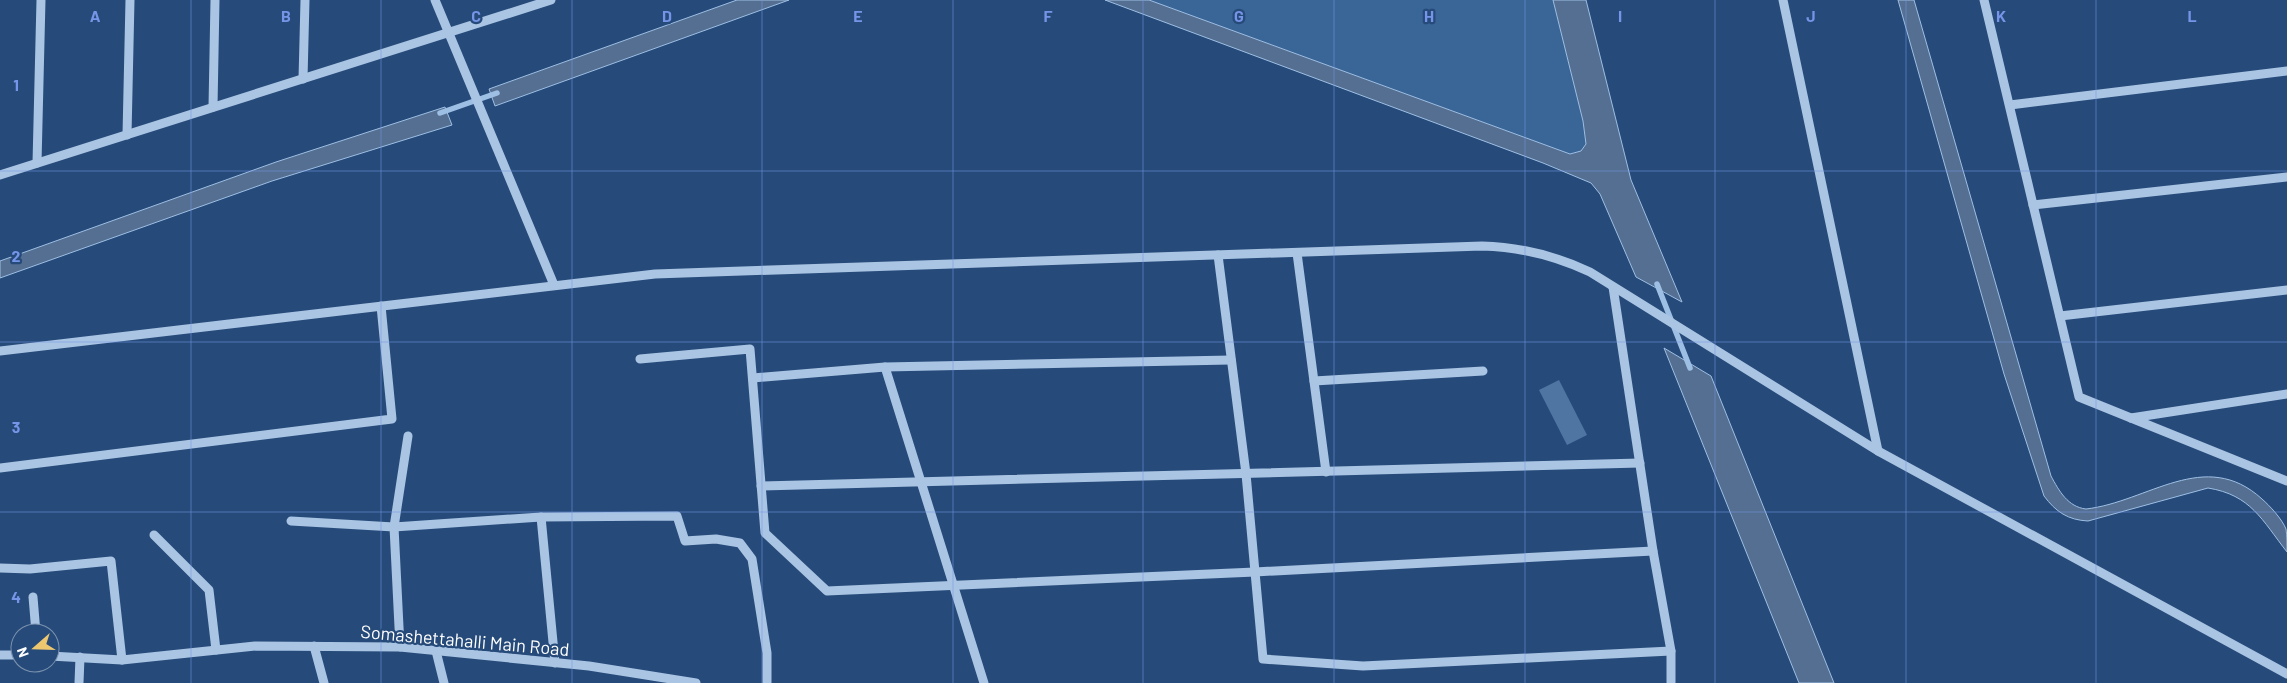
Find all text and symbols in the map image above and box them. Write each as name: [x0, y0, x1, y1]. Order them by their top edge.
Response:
text: A: [90, 6, 101, 25]
text: B: [281, 6, 291, 25]
text: C: [471, 6, 481, 25]
text: D: [662, 6, 672, 25]
text: E: [853, 6, 863, 25]
text: F: [1044, 6, 1053, 25]
text: G: [1234, 6, 1244, 25]
text: H: [1424, 6, 1434, 25]
text: I: [1618, 6, 1622, 25]
text: J: [1806, 6, 1816, 25]
text: K: [1996, 6, 2006, 25]
text: L: [2187, 6, 2197, 25]
text: 1: [13, 75, 19, 94]
text: 2: [12, 246, 21, 265]
text: 3: [12, 417, 20, 436]
text: 4: [11, 587, 21, 606]
street label: Somashettahalli Main Road: [360, 620, 570, 660]
north arrow: [10, 623, 60, 673]
text: N: [13, 645, 32, 660]

